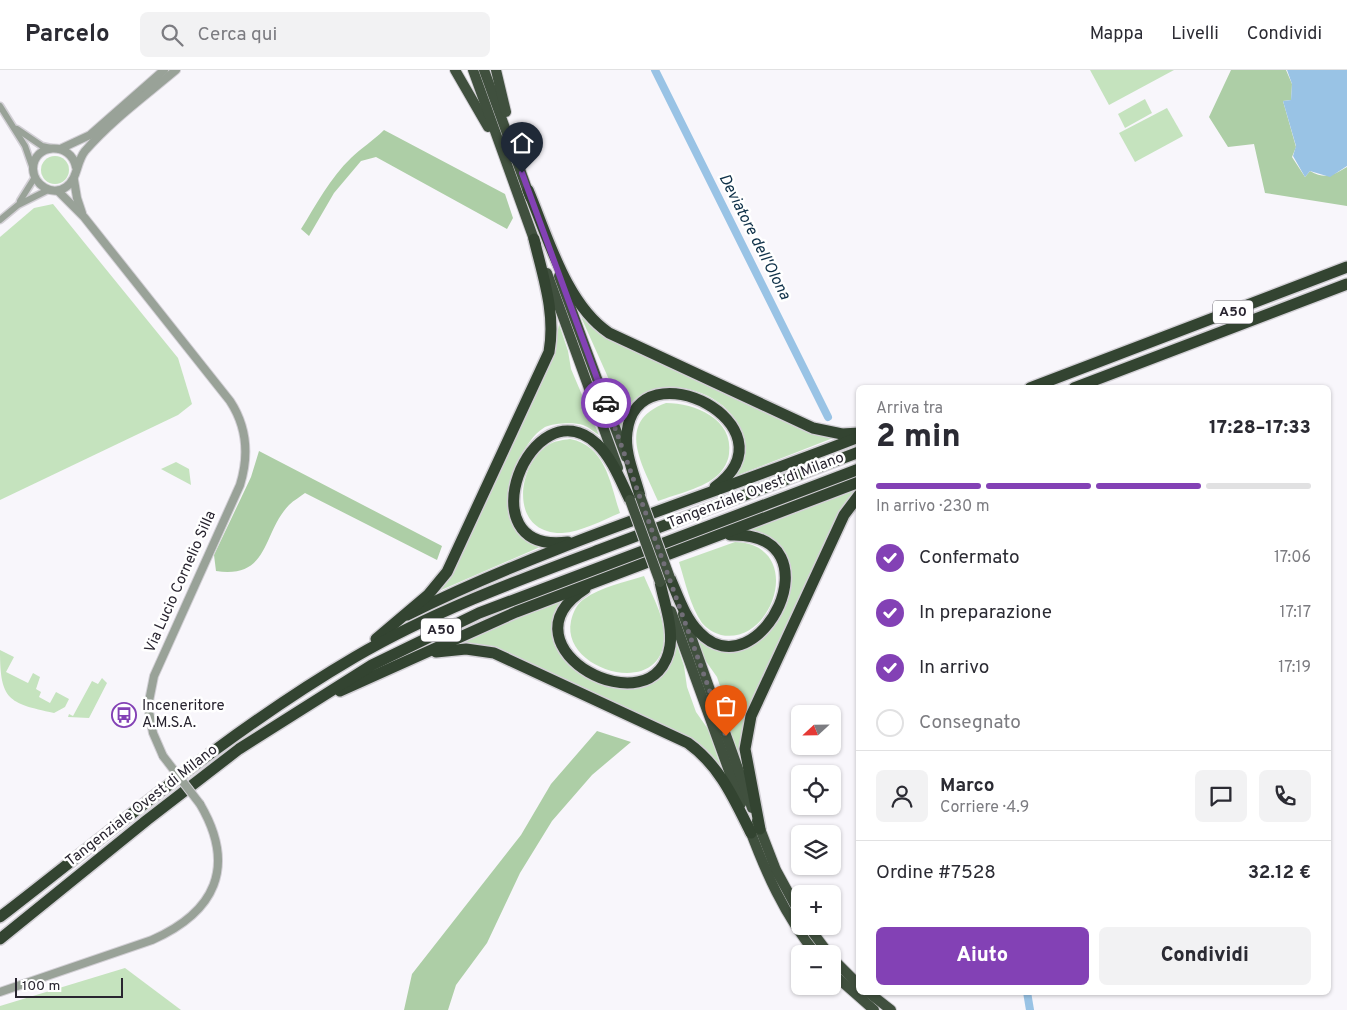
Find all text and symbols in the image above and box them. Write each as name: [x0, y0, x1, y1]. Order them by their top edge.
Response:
search box: [140, 12, 490, 57]
text: Parcelo: [25, 20, 110, 50]
icon: search: [158, 21, 186, 49]
text: Cerca qui: [198, 23, 277, 47]
text: Mappa: [1090, 23, 1143, 46]
text: Livelli: [1171, 23, 1219, 46]
text: Condividi: [1247, 23, 1322, 46]
pin: [501, 122, 543, 173]
icon: home: [508, 129, 536, 157]
water label: Deviatore dell'Olona: [714, 171, 795, 304]
road number: A50: [1213, 300, 1253, 323]
courier: [581, 378, 631, 428]
icon: car: [592, 389, 620, 417]
text: Arriva tra: [876, 399, 943, 419]
text: 17:28–17:33: [1209, 416, 1311, 440]
text: 2 min: [876, 418, 961, 458]
street label: Tangenziale Ovest di Milano: [665, 449, 847, 533]
text: In arrivo · 230 m: [876, 497, 990, 517]
street label: Via Lucio Cornelio Silla: [141, 508, 221, 656]
icon: check: [876, 544, 904, 572]
text: Confermato: [919, 546, 1020, 570]
text: 17:06: [1274, 548, 1311, 568]
icon: check: [876, 599, 904, 627]
text: In preparazione: [919, 601, 1052, 625]
text: 17:17: [1280, 603, 1311, 623]
road number: A50: [421, 618, 461, 642]
icon: check: [876, 654, 904, 682]
text: In arrivo: [919, 656, 989, 680]
text: 17:19: [1278, 658, 1311, 678]
pin: [705, 685, 747, 736]
icon: bag: [712, 692, 740, 720]
place label: Inceneritore A.M.S.A.: [142, 697, 225, 733]
bus stop icon: Inceneritore A.M.S.A.: [111, 702, 137, 728]
north arrow: [791, 705, 841, 755]
map controls: [791, 705, 841, 995]
text: Consegnato: [919, 711, 1021, 735]
street label: Tangenziale Ovest di Milano: [62, 741, 222, 871]
button: locate: [791, 765, 841, 815]
button: person: [876, 770, 928, 822]
button: chat: [1195, 770, 1247, 822]
button: phone: [1259, 770, 1311, 822]
text: Marco: [940, 774, 995, 798]
text: Corriere · 4.9: [940, 798, 1029, 818]
button: layers: [791, 825, 841, 875]
text: Ordine #7528: [876, 861, 996, 885]
text: 32.12 €: [1248, 861, 1311, 885]
button: +: [791, 885, 841, 935]
button: Aiuto: [876, 927, 1089, 985]
button: Condividi: [1099, 927, 1311, 985]
button: −: [791, 945, 841, 995]
scale bar: [15, 975, 122, 998]
text: 100 m: [22, 978, 60, 995]

